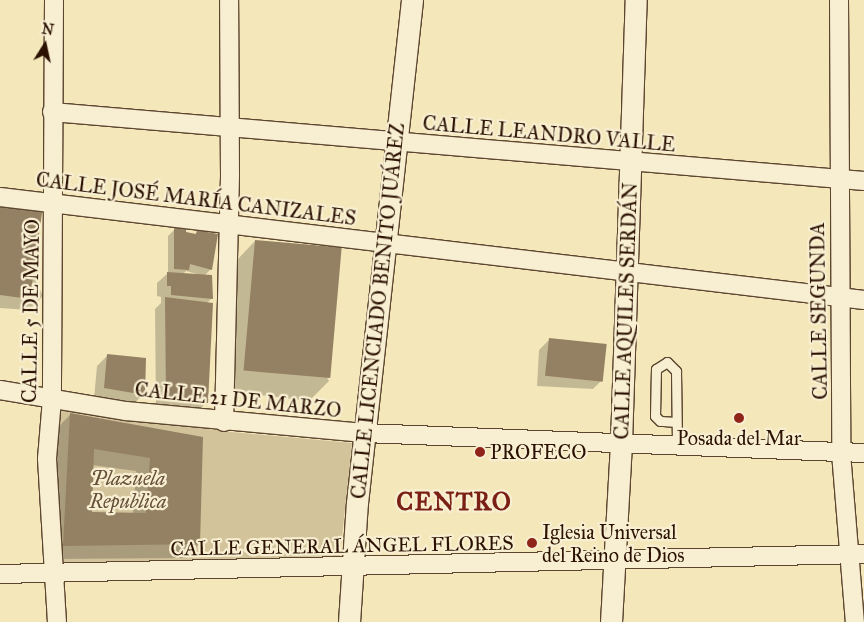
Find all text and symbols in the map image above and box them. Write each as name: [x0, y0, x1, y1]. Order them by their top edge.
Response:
north arrow: [20, 20, 70, 70]
text: N: [40, 20, 55, 39]
street label: CALLE LEANDRO VALLE: [422, 111, 676, 157]
street label: CALLE LICENCIADO BENITO JUÁREZ: [346, 122, 410, 500]
street label: CALLE JOSÉ MARÍA CANIZALES: [35, 167, 357, 231]
street label: CALLE AQUILES SERDÁN: [610, 182, 642, 440]
street label: CALLE 5 DE MAYO: [17, 219, 45, 403]
street label: CALLE SEGUNDA: [805, 222, 833, 400]
street label: CALLE 21 DE MARZO: [134, 377, 342, 423]
marker: Posada del Mar: [733, 412, 745, 424]
place label: Posada del Mar: [677, 426, 801, 450]
place label: PROFECO: [490, 440, 586, 464]
marker: PROFECO: [474, 446, 486, 458]
park label: Plazuela Republica: [89, 467, 167, 514]
district label: CENTRO: [396, 487, 512, 517]
place label: Iglesia Universal del Reino de Dios: [542, 520, 685, 567]
street label: CALLE GENERAL ÁNGEL FLORES: [170, 531, 514, 561]
marker: Iglesia Universal del Reino de Dios: [526, 537, 538, 549]

